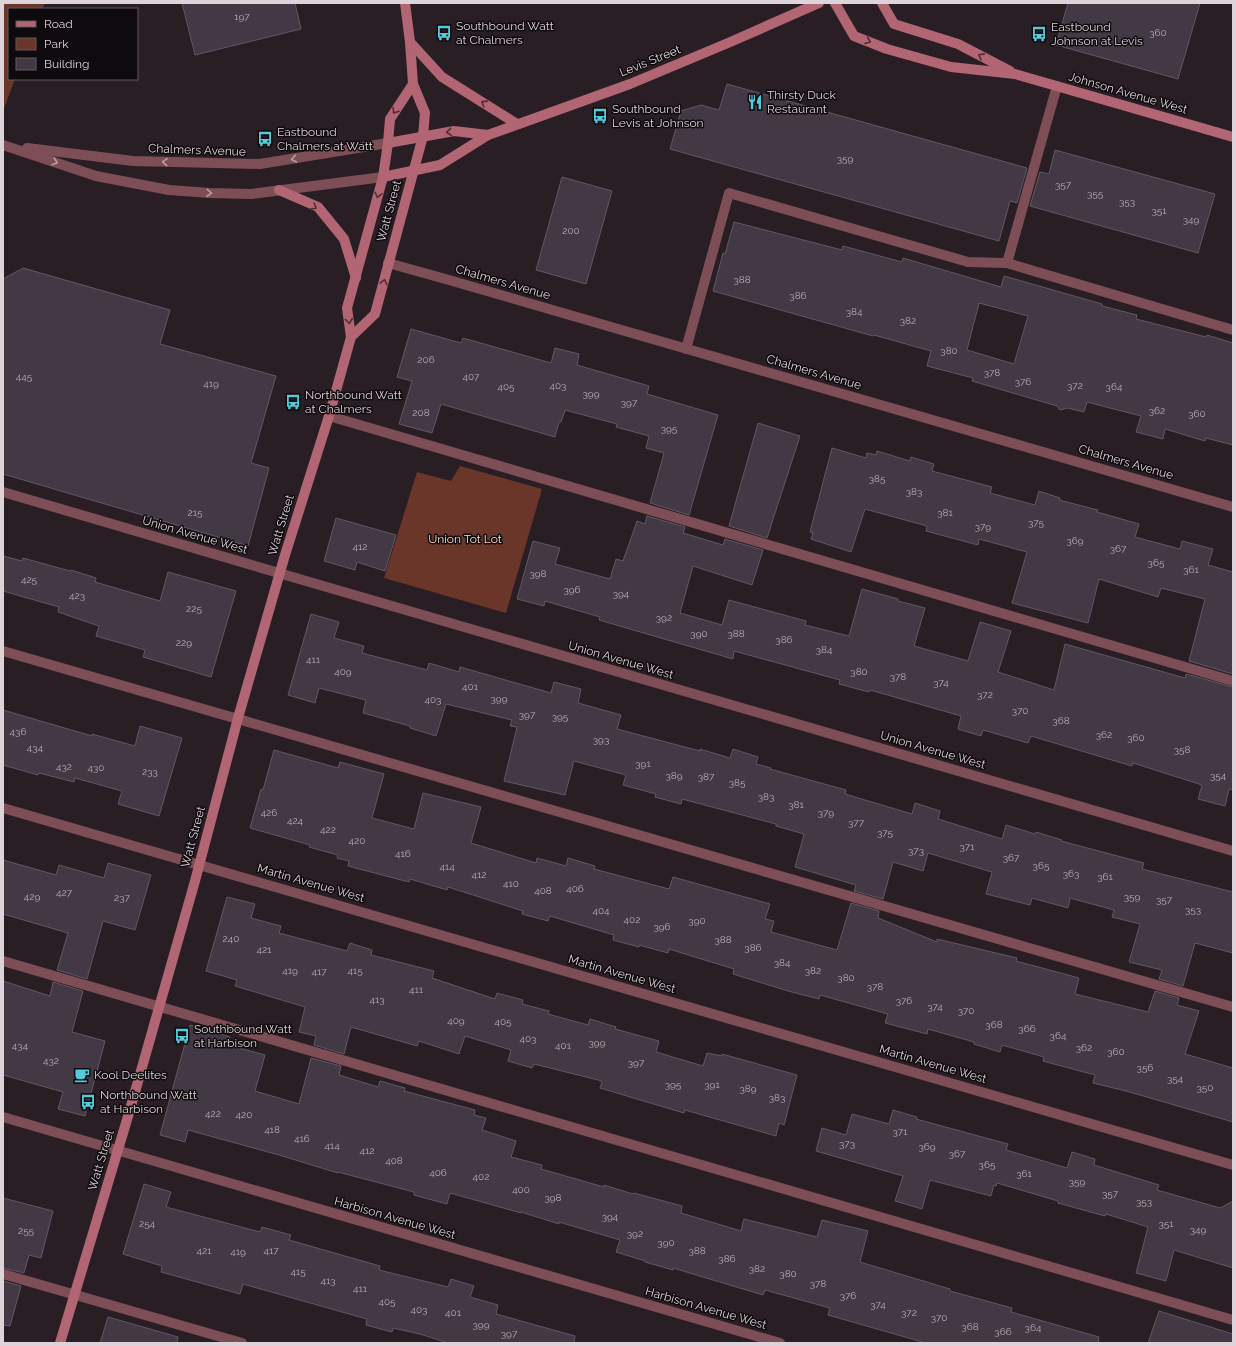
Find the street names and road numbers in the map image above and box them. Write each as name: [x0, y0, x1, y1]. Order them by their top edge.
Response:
street label: Levis Street: [617, 42, 683, 80]
street label: Johnson Avenue West: [1067, 69, 1189, 117]
street label: Chalmers Avenue: [148, 141, 246, 159]
street label: Watt Street: [374, 179, 404, 243]
street label: Chalmers Avenue: [454, 262, 552, 302]
street label: Chalmers Avenue: [765, 352, 863, 392]
street label: Chalmers Avenue: [1077, 442, 1175, 482]
street label: Watt Street: [265, 493, 297, 557]
street label: Union Avenue West: [141, 513, 249, 557]
street label: Union Avenue West: [567, 638, 675, 682]
street label: Union Avenue West: [879, 728, 987, 772]
street label: Watt Street: [178, 805, 208, 869]
street label: Martin Avenue West: [256, 861, 366, 905]
street label: Martin Avenue West: [567, 952, 677, 996]
street label: Martin Avenue West: [878, 1042, 988, 1086]
street label: Watt Street: [85, 1128, 117, 1192]
street label: Harbison Avenue West: [333, 1194, 457, 1242]
street label: Harbison Avenue West: [644, 1284, 768, 1332]

